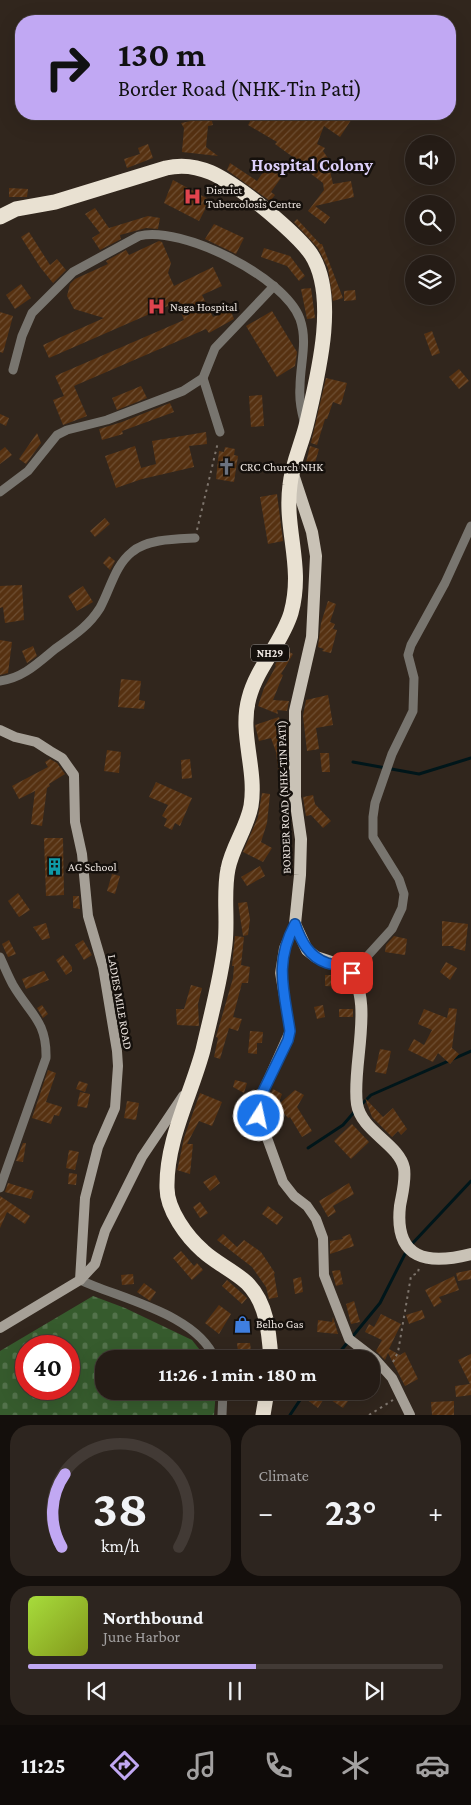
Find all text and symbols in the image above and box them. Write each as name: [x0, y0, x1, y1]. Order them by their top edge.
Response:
icon: right: [35, 35, 100, 100]
text: 130 m: [118, 35, 206, 74]
text: Border Road (NHK-Tin Pati): [118, 76, 362, 101]
map controls: [405, 135, 455, 305]
button: sound: [405, 135, 455, 185]
district label: Hospital Colony: [251, 155, 373, 175]
place label: District Tubercolosis Centre: [206, 183, 301, 211]
hospital icon: District Tubercolosis Centre: [182, 187, 202, 207]
button: search: [405, 195, 455, 245]
button: layers: [405, 255, 455, 305]
hospital icon: Naga Hospital: [146, 297, 166, 317]
place label: Naga Hospital: [170, 300, 238, 314]
church icon: CRC Church NHK: [216, 457, 236, 477]
place label: CRC Church NHK: [240, 460, 323, 474]
road number: NH29: [251, 644, 289, 661]
street label: BORDER ROAD (NHK-TIN PATI): [274, 720, 294, 874]
building icon: AG School: [44, 857, 64, 877]
place label: AG School: [68, 860, 117, 874]
pin: [331, 952, 373, 994]
street label: LADIES MILE ROAD: [105, 953, 135, 1051]
icon: arrive: [338, 959, 366, 987]
position arrow: [232, 1089, 284, 1141]
shop icon: Belho Gas: [232, 1314, 252, 1334]
place label: Belho Gas: [256, 1317, 304, 1331]
speed limit sign: 40: [15, 1335, 80, 1400]
text: 11:26 · 1 min · 180 m: [159, 1364, 316, 1385]
text: Climate: [259, 1467, 309, 1484]
text: 38: [92, 1479, 148, 1537]
text: 23°: [325, 1491, 377, 1533]
text: −: [259, 1497, 273, 1528]
text: +: [428, 1497, 443, 1528]
text: km/h: [101, 1536, 140, 1556]
text: Northbound: [103, 1607, 203, 1628]
text: June Harbor: [103, 1628, 180, 1645]
icon: previous: [83, 1677, 111, 1705]
icon: pause: [221, 1677, 249, 1705]
icon: next: [360, 1677, 388, 1705]
icon: directions: [107, 1748, 142, 1783]
icon: music: [184, 1748, 219, 1783]
icon: phone: [261, 1748, 296, 1783]
icon: climate: [338, 1748, 373, 1783]
icon: car: [415, 1748, 450, 1783]
text: 11:25: [21, 1753, 66, 1778]

